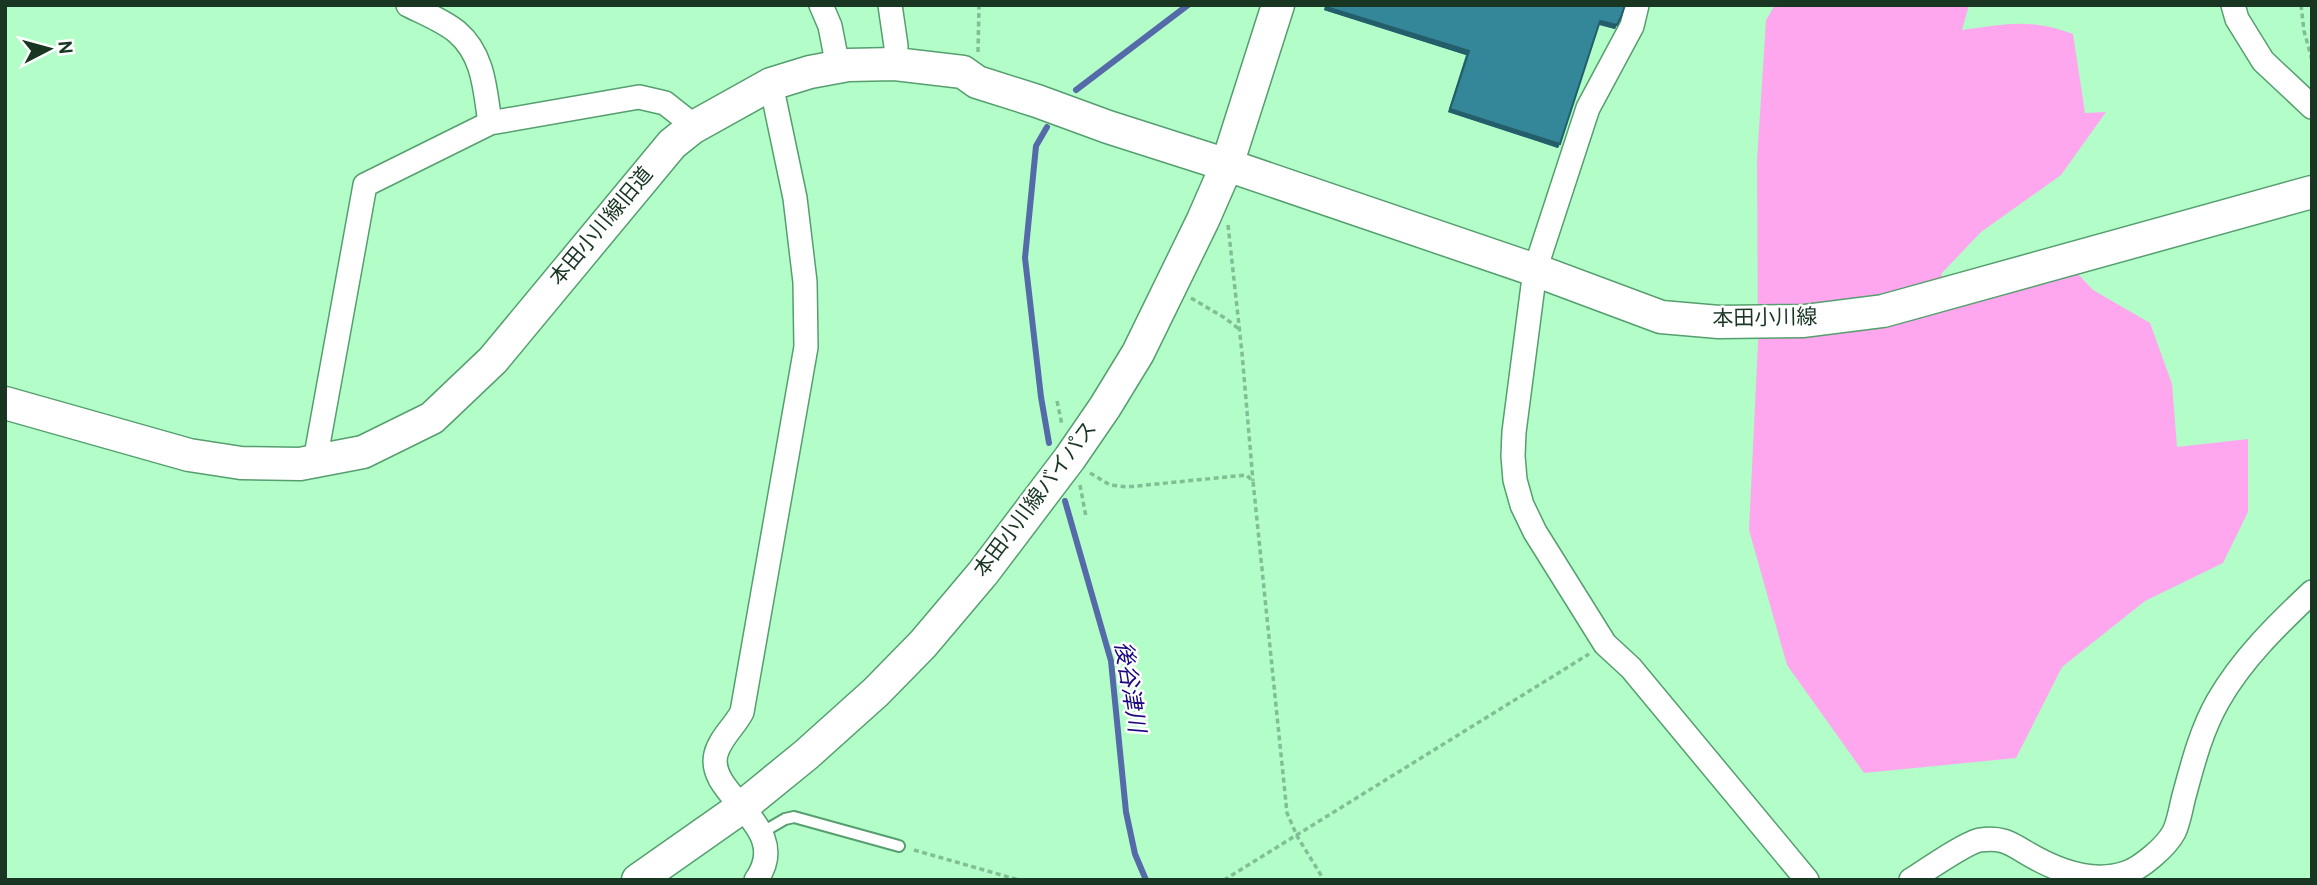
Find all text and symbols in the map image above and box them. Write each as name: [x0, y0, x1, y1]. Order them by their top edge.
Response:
north arrow: [14, 14, 84, 84]
text: N: [51, 39, 77, 55]
street label: 本田小川線旧道: [544, 162, 660, 292]
street label: 本田小川線: [1712, 305, 1818, 333]
street label: 本田小川線バイパス: [968, 417, 1104, 583]
water label: 後谷津川: [1106, 639, 1150, 738]

